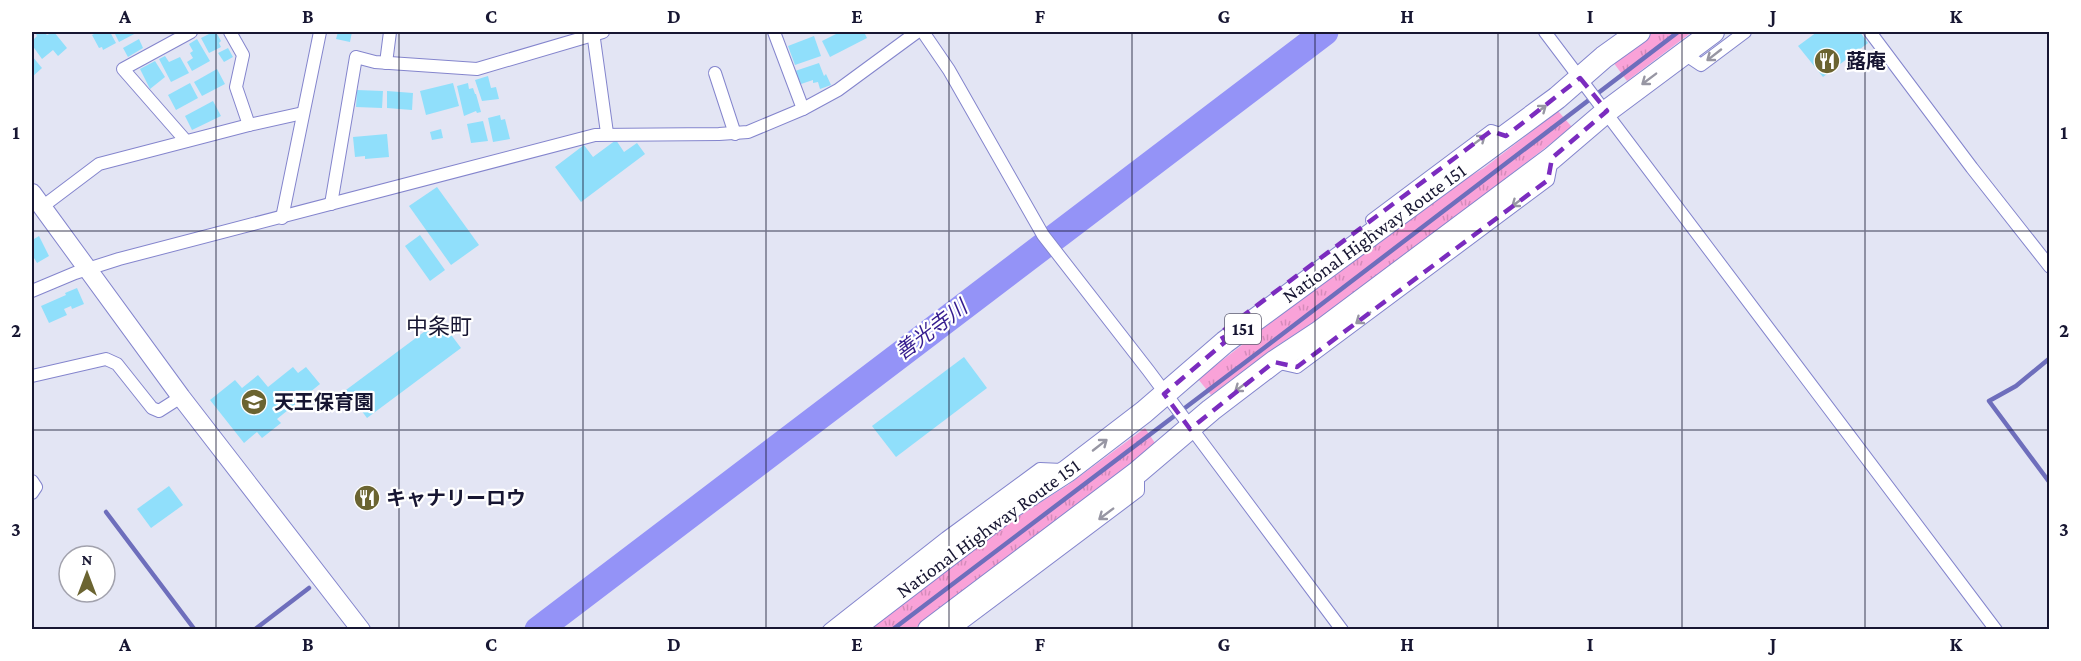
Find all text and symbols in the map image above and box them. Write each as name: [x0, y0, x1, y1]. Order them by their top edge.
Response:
text: A: [118, 5, 132, 27]
text: B: [302, 5, 314, 27]
text: C: [485, 5, 497, 27]
text: D: [667, 5, 681, 27]
text: E: [851, 5, 863, 27]
text: F: [1035, 5, 1046, 27]
text: G: [1218, 5, 1231, 27]
text: H: [1400, 5, 1414, 27]
text: I: [1587, 5, 1594, 27]
text: J: [1768, 5, 1777, 27]
text: K: [1950, 5, 1964, 27]
restaurant icon: 蕗庵: [1812, 46, 1842, 76]
one-way arrow: [1707, 49, 1723, 62]
place label: 蕗庵: [1846, 50, 1886, 72]
one-way arrow: [1641, 72, 1657, 85]
one-way arrow: [1531, 105, 1547, 117]
text: 1: [12, 121, 20, 143]
text: 1: [2060, 121, 2068, 143]
one-way arrow: [1470, 135, 1486, 148]
street label: National Highway Route 151: [1278, 159, 1471, 308]
one-way arrow: [1512, 195, 1528, 208]
water label: 善光寺川: [890, 294, 973, 365]
one-way arrow: [1355, 311, 1371, 324]
district label: 中条町: [406, 314, 472, 339]
road number: 151: [1225, 314, 1261, 344]
text: 2: [11, 319, 21, 341]
text: 2: [2059, 319, 2069, 341]
one-way arrow: [1235, 380, 1251, 392]
school or university icon: 天王保育園: [239, 387, 269, 417]
place label: 天王保育園: [274, 391, 374, 413]
one-way arrow: [1092, 439, 1108, 452]
street label: National Highway Route 151: [892, 454, 1085, 603]
restaurant icon: キャナリーロウ: [352, 483, 382, 513]
place label: キャナリーロウ: [386, 487, 526, 509]
one-way arrow: [1099, 508, 1115, 521]
text: 3: [11, 518, 21, 540]
text: 3: [2059, 518, 2069, 540]
north arrow: [57, 544, 117, 604]
text: N: [82, 551, 93, 568]
text: A: [118, 633, 132, 655]
text: B: [302, 633, 314, 655]
text: C: [485, 633, 497, 655]
text: D: [667, 633, 681, 655]
text: E: [851, 633, 863, 655]
text: F: [1035, 633, 1046, 655]
text: G: [1218, 633, 1231, 655]
text: H: [1400, 633, 1414, 655]
text: I: [1587, 633, 1594, 655]
text: J: [1768, 633, 1777, 655]
text: K: [1950, 633, 1964, 655]

